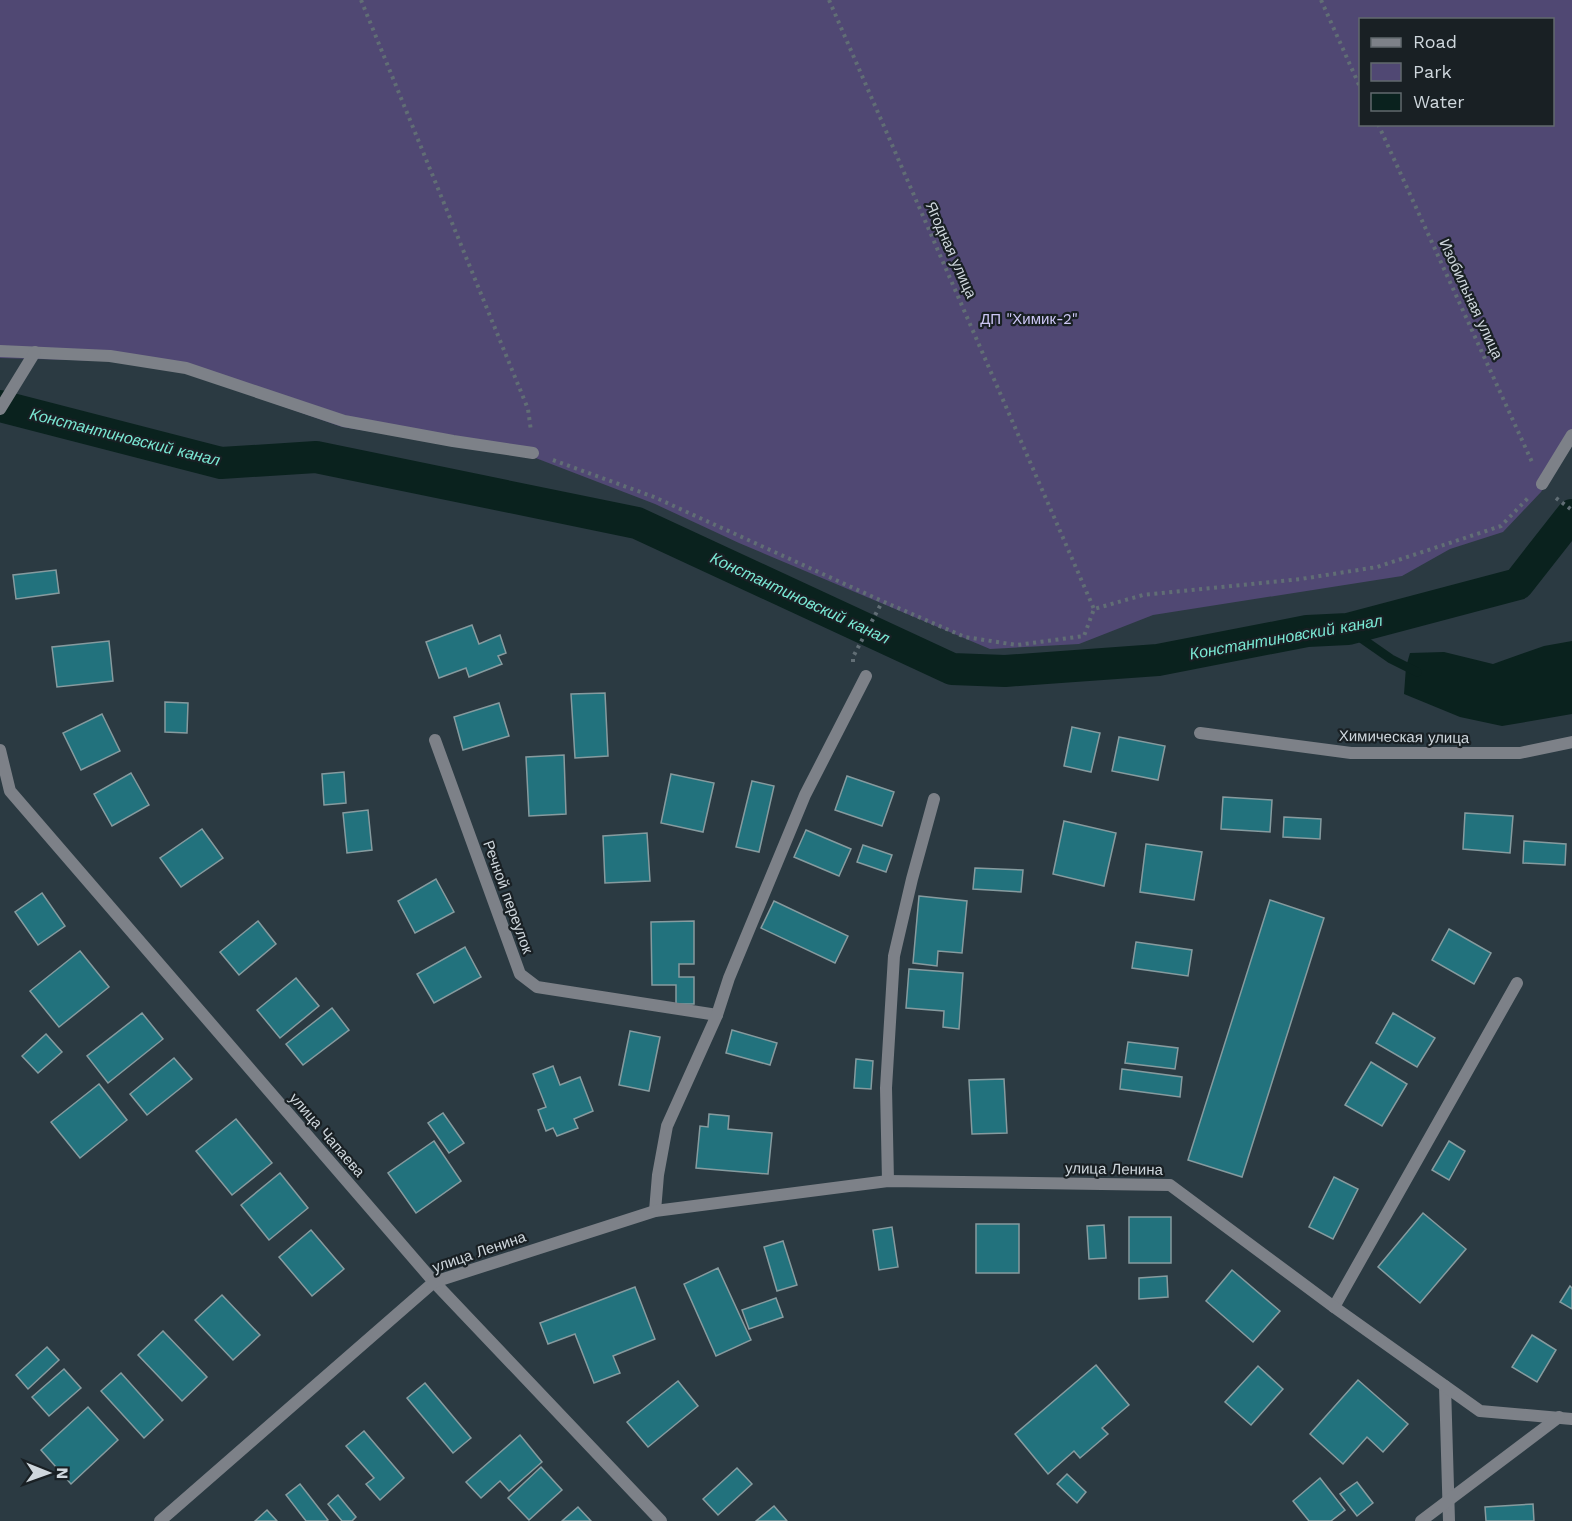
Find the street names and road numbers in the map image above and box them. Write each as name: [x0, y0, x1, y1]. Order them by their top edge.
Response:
street label: Ягодная улица: [922, 199, 981, 302]
street label: Изобильная улица: [1435, 236, 1507, 363]
street label: Химическая улица: [1339, 727, 1470, 747]
street label: Речной переулок: [479, 838, 537, 956]
street label: улица Чапаева: [286, 1089, 369, 1181]
street label: улица Ленина: [1065, 1159, 1164, 1179]
street label: улица Ленина: [430, 1227, 529, 1276]

